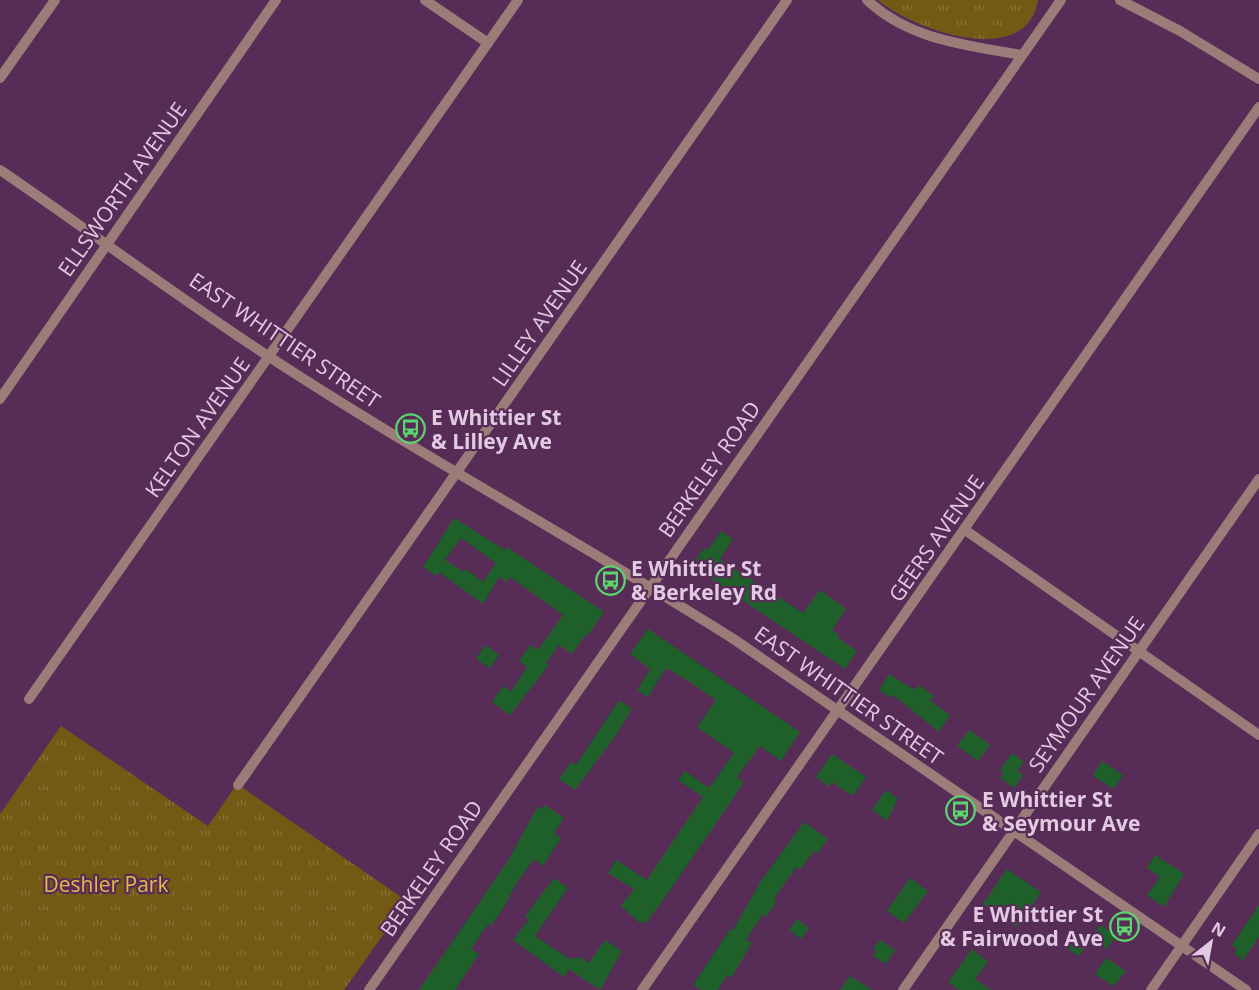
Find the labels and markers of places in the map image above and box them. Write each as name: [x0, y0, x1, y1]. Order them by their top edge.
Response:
place label: E Whittier St & Lilley Ave: [431, 403, 561, 455]
bus stop icon: E Whittier St & Lilley Ave: [394, 413, 426, 445]
place label: E Whittier St & Berkeley Rd: [631, 554, 777, 606]
bus stop icon: E Whittier St & Berkeley Rd: [594, 564, 626, 596]
place label: E Whittier St & Seymour Ave: [982, 785, 1140, 837]
bus stop icon: E Whittier St & Seymour Ave: [945, 795, 977, 827]
place label: E Whittier St & Fairwood Ave: [940, 900, 1103, 952]
bus stop icon: E Whittier St & Fairwood Ave: [1108, 910, 1140, 942]

